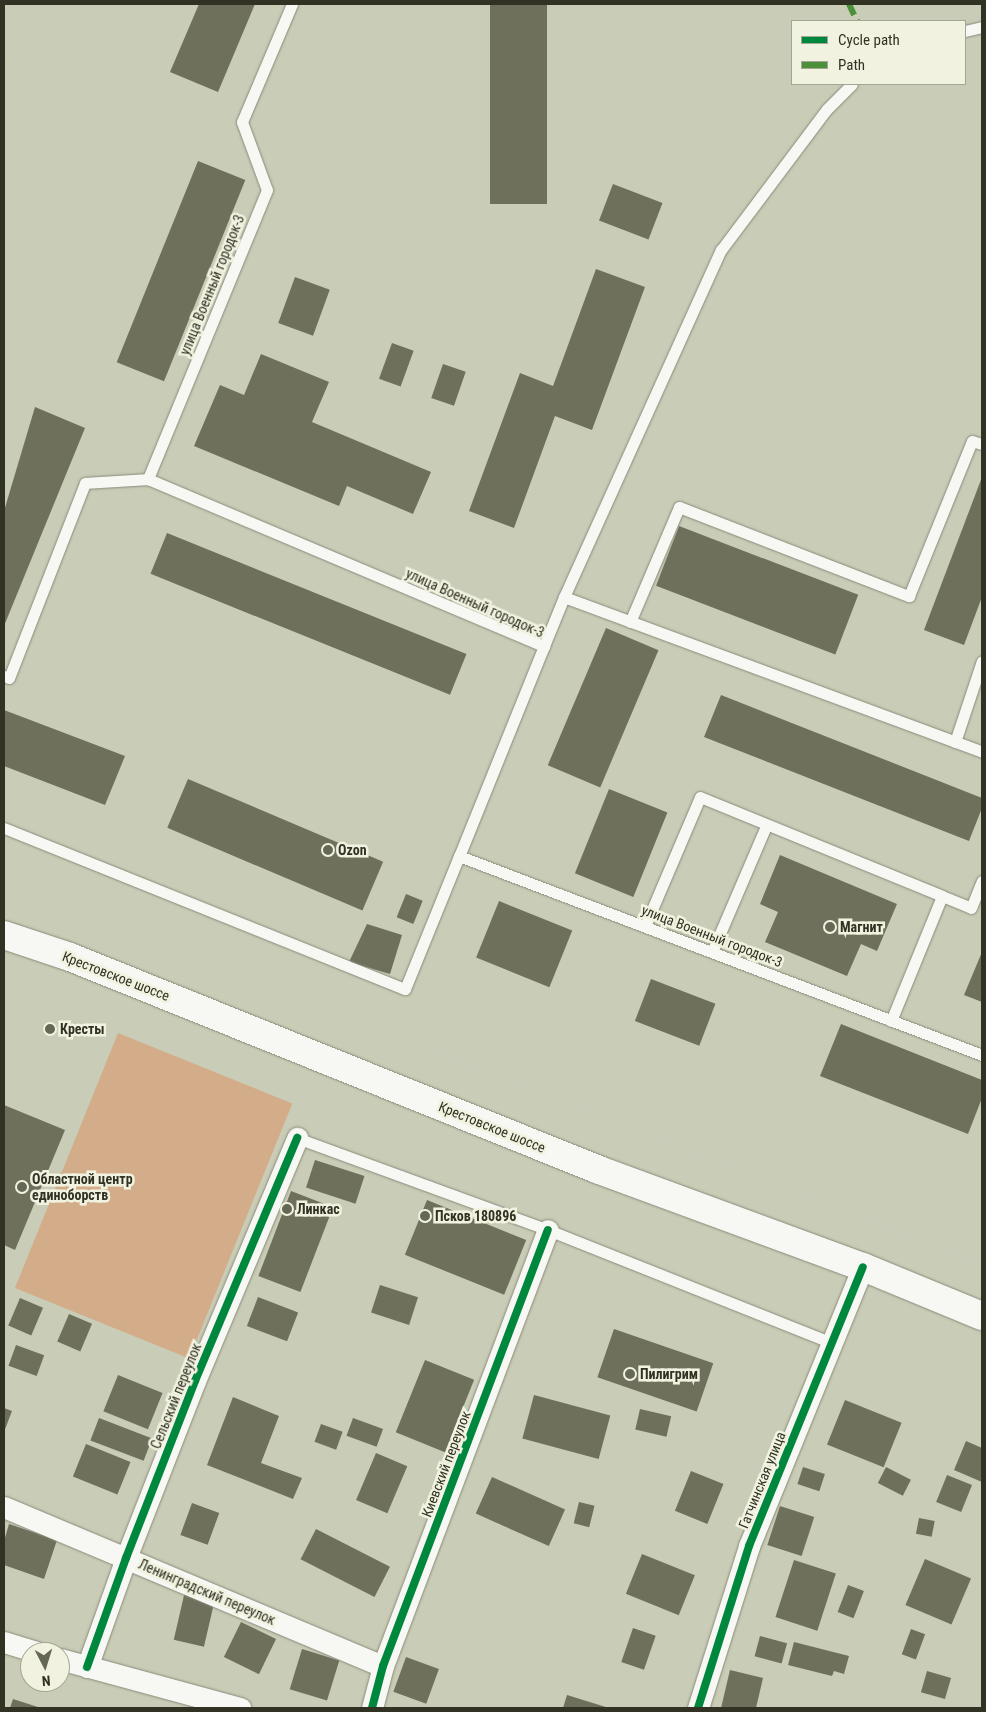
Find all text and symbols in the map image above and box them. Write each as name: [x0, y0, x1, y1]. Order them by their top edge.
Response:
legend: [791, 20, 966, 85]
text: Cycle path: [838, 31, 900, 49]
text: Path: [838, 56, 865, 74]
street label: улица Военный городок-3: [176, 212, 248, 358]
street label: улица Военный городок-3: [403, 565, 547, 641]
place label: Ozon: [338, 842, 367, 858]
marker: Ozon: [322, 844, 334, 856]
street label: улица Военный городок-3: [639, 901, 785, 971]
place label: Магнит: [840, 919, 883, 935]
marker: Магнит: [824, 921, 836, 933]
street label: Крестовское шоссе: [60, 948, 172, 1004]
place label: Кресты: [60, 1021, 105, 1037]
marker: Кресты: [44, 1023, 56, 1035]
street label: Крестовское шоссе: [436, 1098, 548, 1156]
place label: Областной центр единоборств: [32, 1171, 133, 1204]
marker: Областной центр единоборств: [16, 1181, 28, 1193]
place label: Линкас: [297, 1201, 340, 1217]
marker: Линкас: [281, 1203, 293, 1215]
place label: Псков 180896: [435, 1208, 516, 1224]
marker: Псков 180896: [419, 1210, 431, 1222]
street label: Сельский переулок: [147, 1341, 205, 1451]
place label: Пилигрим: [640, 1366, 698, 1382]
marker: Пилигрим: [624, 1368, 636, 1380]
street label: Киевский переулок: [418, 1408, 474, 1520]
street label: Гатчинская улица: [735, 1429, 789, 1531]
street label: Ленинградский переулок: [136, 1556, 278, 1628]
north arrow: [20, 1642, 70, 1692]
text: N: [41, 1673, 51, 1689]

